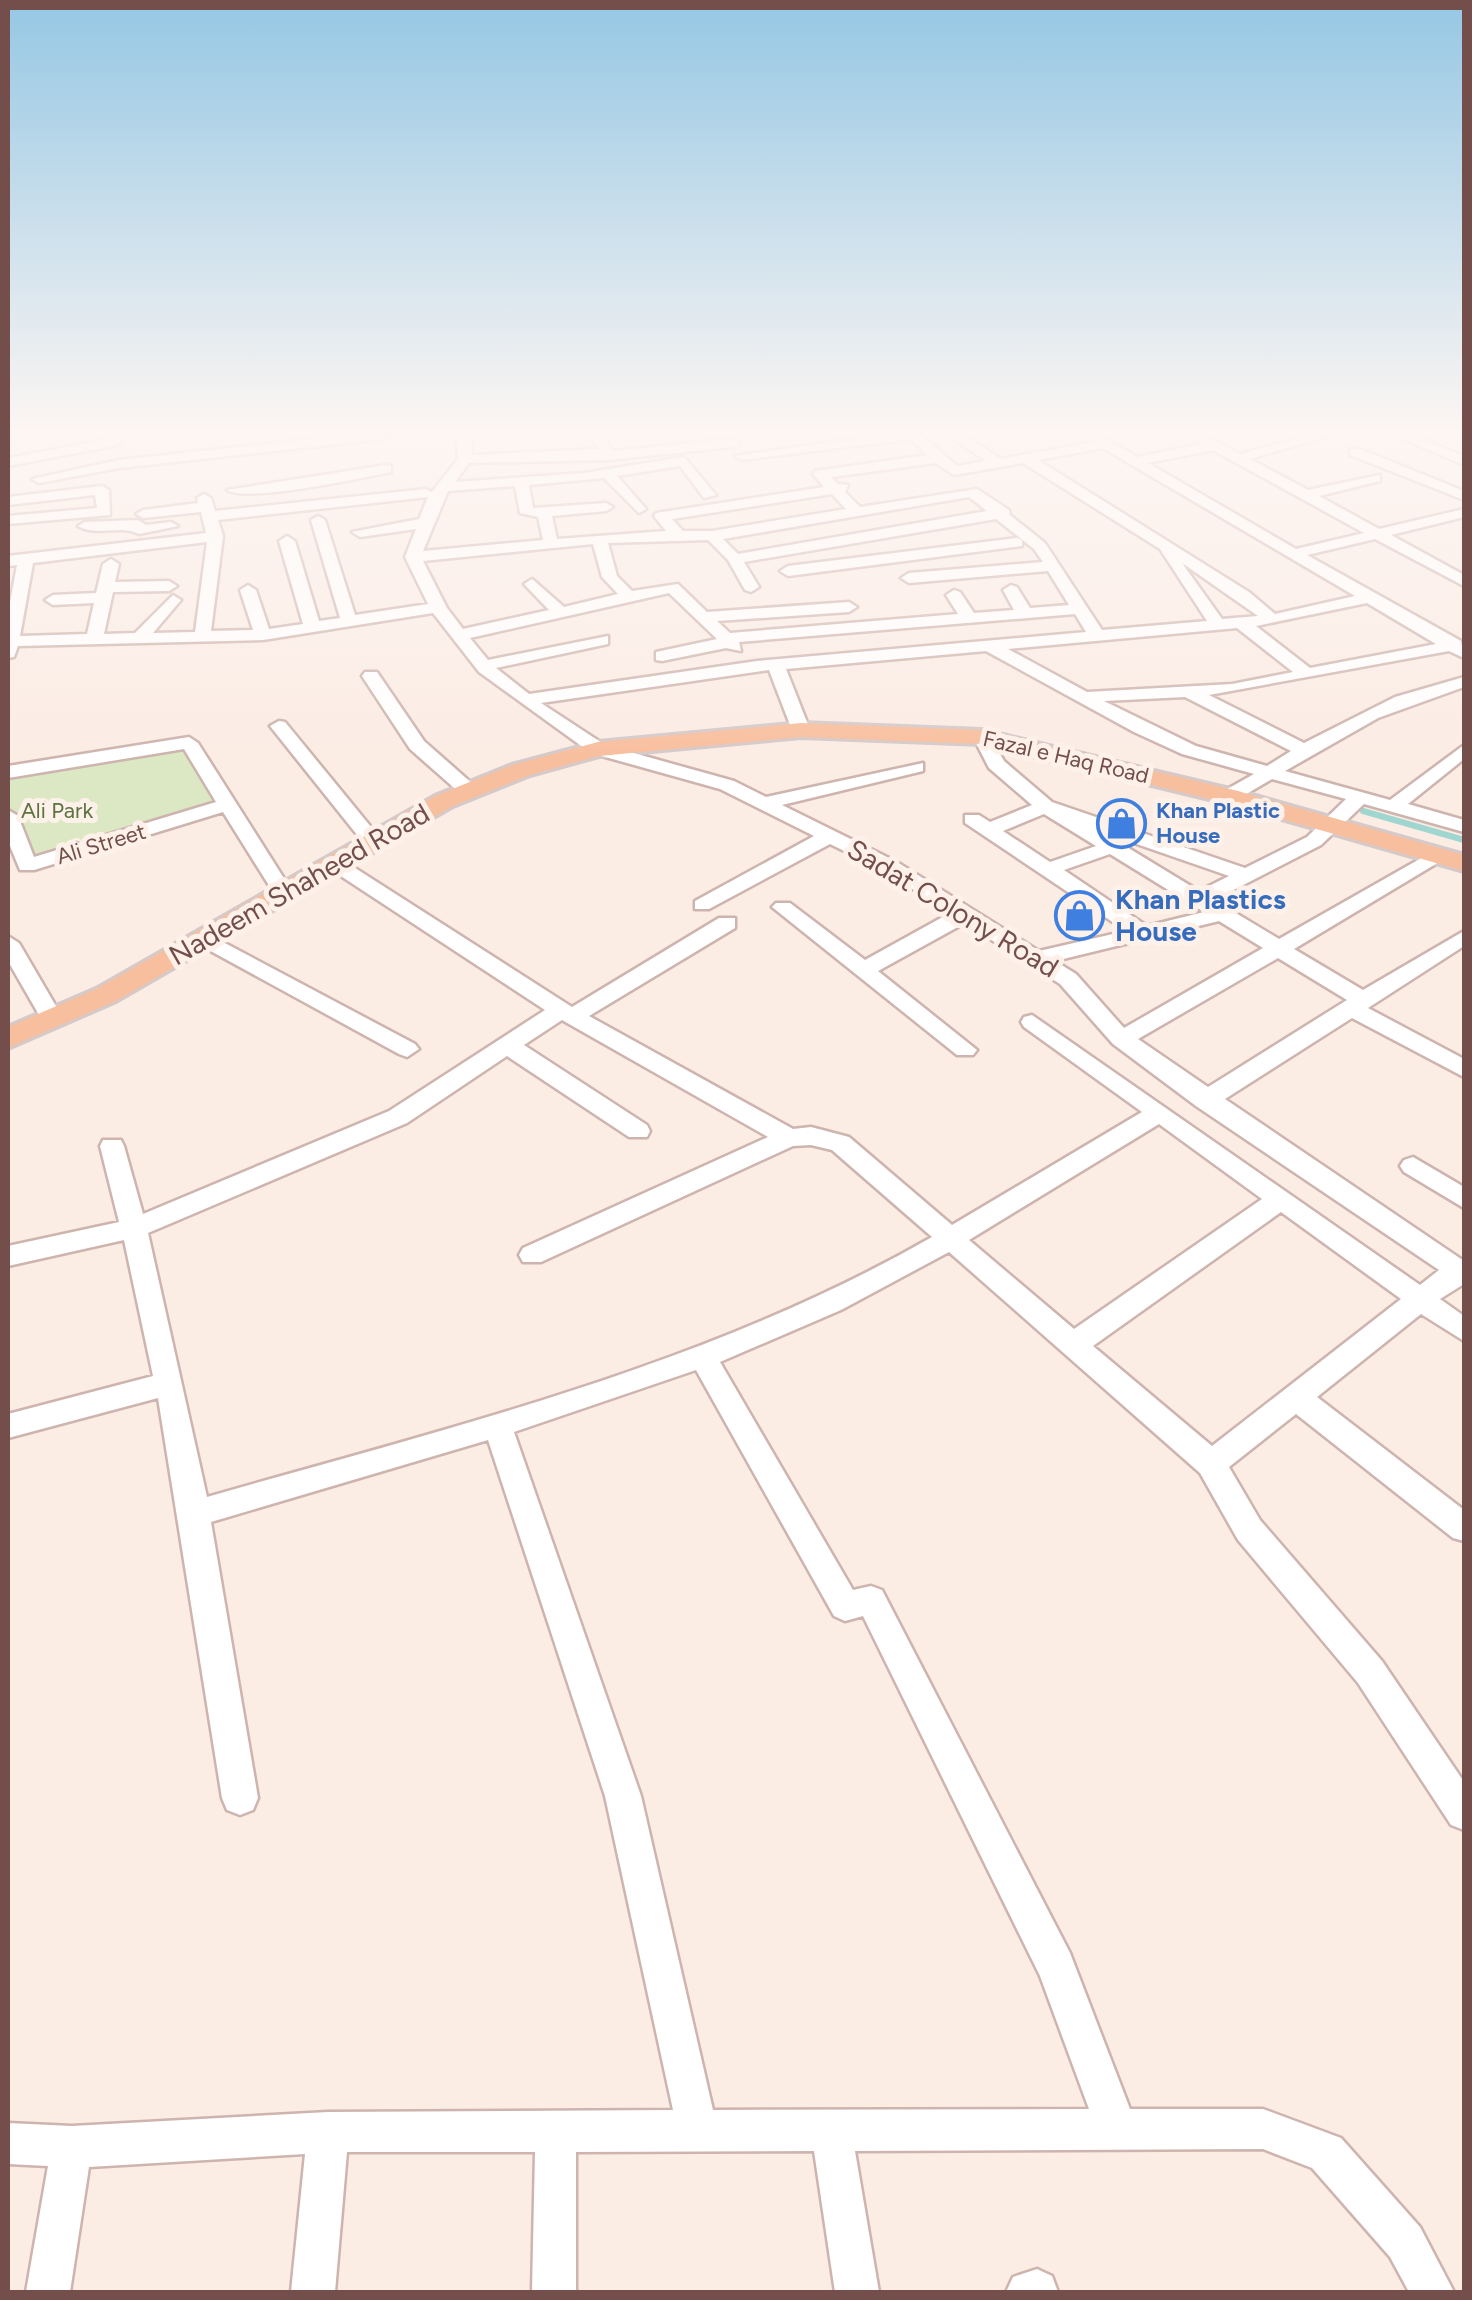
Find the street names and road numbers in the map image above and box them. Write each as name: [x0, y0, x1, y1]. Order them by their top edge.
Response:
street label: Fazal e Haq Road: [980, 725, 1152, 789]
street label: Nadeem Shaheed Road: [163, 796, 435, 972]
street label: Ali Street: [53, 818, 149, 870]
street label: Sadat Colony Road: [841, 832, 1065, 984]

